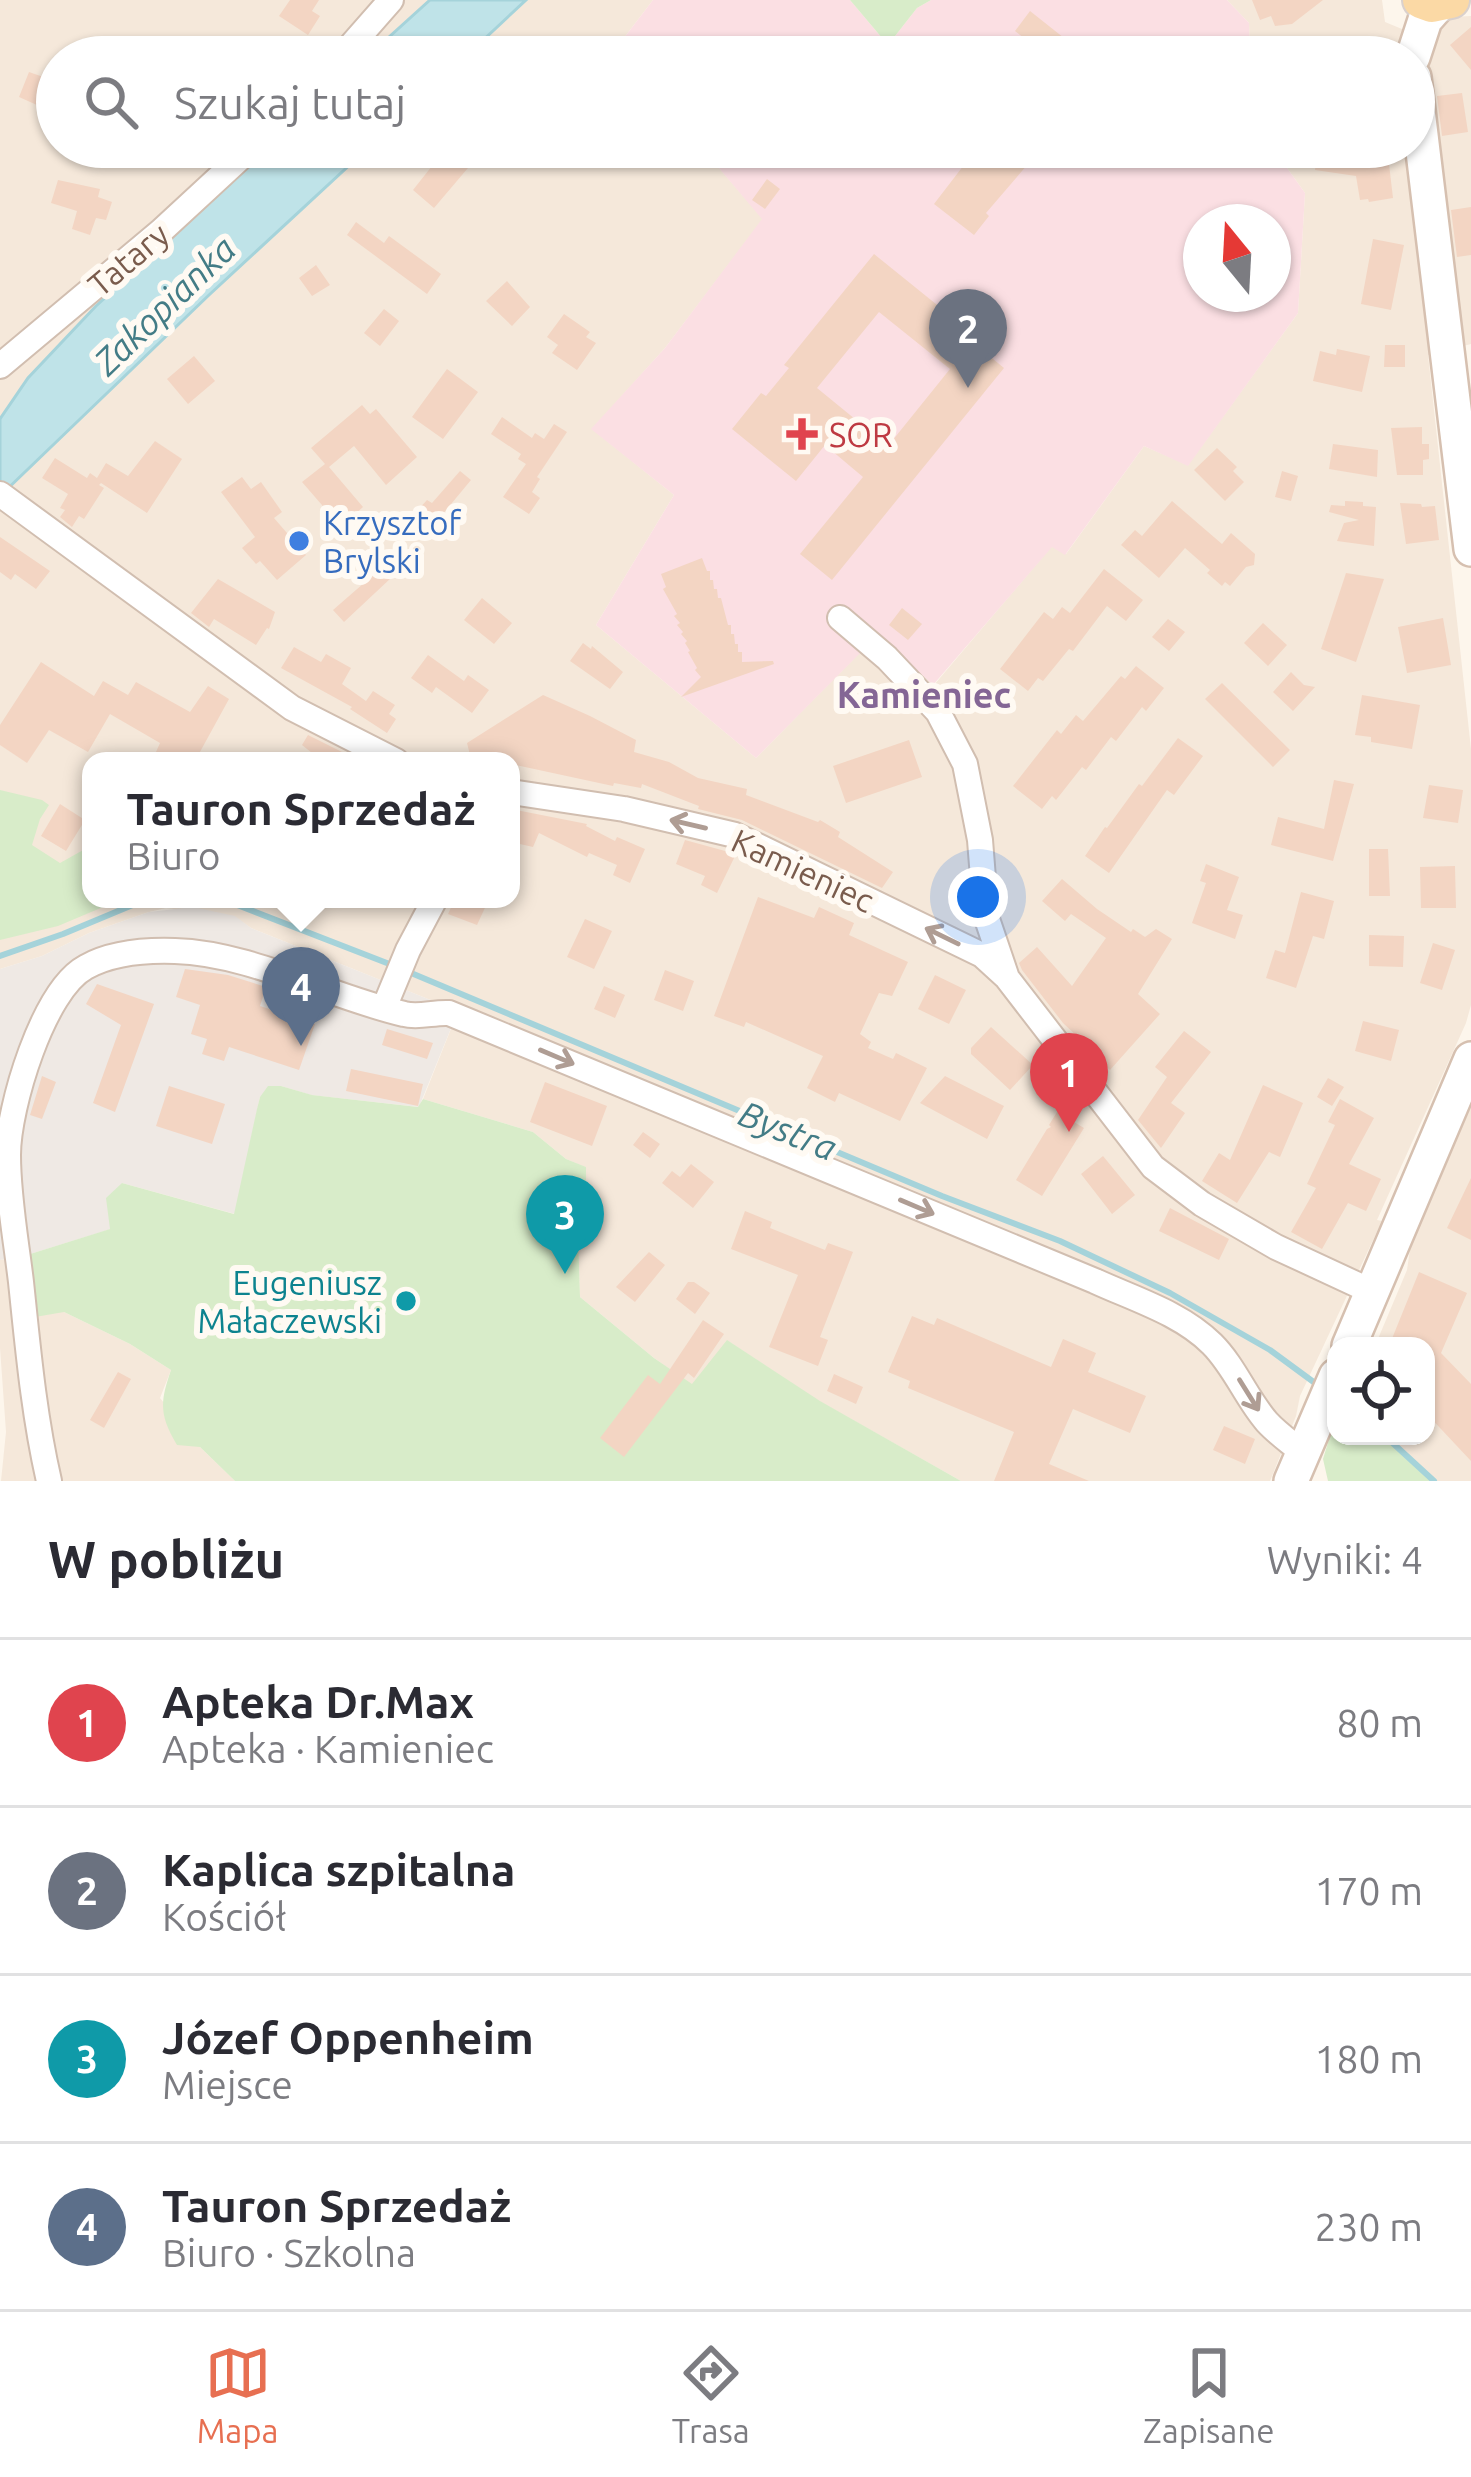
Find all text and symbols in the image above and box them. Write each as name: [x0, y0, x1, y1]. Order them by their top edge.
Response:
search box: [36, 36, 1435, 168]
icon: search: [78, 69, 144, 135]
text: Szukaj tutaj: [174, 77, 406, 128]
north arrow: [1183, 204, 1291, 312]
street label: Tatary: [80, 215, 176, 303]
water label: Zakopianka: [84, 228, 243, 383]
pin: 2: [929, 289, 1007, 388]
place label: SOR: [829, 416, 893, 453]
marker: SOR: [786, 418, 818, 450]
place label: Krzysztof Brylski: [323, 504, 461, 579]
marker: Krzysztof Brylski: [286, 528, 312, 554]
district label: Kamieniec: [837, 674, 1011, 715]
popup: [82, 752, 520, 908]
text: Tauron Sprzedaż: [126, 783, 476, 834]
one-way arrow: [670, 812, 708, 834]
street label: Kamieniec: [726, 821, 880, 919]
text: Biuro: [126, 834, 220, 877]
your location: [948, 867, 1008, 927]
one-way arrow: [925, 924, 961, 946]
pin: 4: [262, 947, 340, 1046]
pin: 1: [1030, 1033, 1108, 1132]
one-way arrow: [539, 1047, 575, 1069]
water label: Bystra: [733, 1092, 843, 1168]
pin: 3: [526, 1175, 604, 1274]
one-way arrow: [899, 1197, 935, 1219]
place label: Eugeniusz Małaczewski: [197, 1264, 382, 1339]
marker: Eugeniusz Małaczewski: [393, 1288, 419, 1314]
map controls: [1327, 1337, 1435, 1445]
button: locate: [1327, 1337, 1435, 1445]
one-way arrow: [1237, 1377, 1262, 1411]
text: W pobliżu: [48, 1530, 284, 1588]
text: Wyniki: 4: [1267, 1538, 1423, 1581]
text: Apteka Dr.Max: [162, 1676, 474, 1727]
text: 1: [76, 1701, 98, 1744]
text: 80 m: [1336, 1701, 1423, 1744]
text: Apteka · Kamieniec: [162, 1727, 494, 1770]
text: Kaplica szpitalna: [162, 1844, 515, 1895]
text: 2: [76, 1869, 98, 1912]
text: 170 m: [1314, 1869, 1423, 1912]
text: Kościół: [162, 1895, 286, 1938]
text: Józef Oppenheim: [162, 2012, 534, 2063]
text: 3: [76, 2037, 98, 2080]
text: 180 m: [1314, 2037, 1423, 2080]
text: Miejsce: [162, 2063, 293, 2106]
text: Tauron Sprzedaż: [162, 2180, 511, 2231]
text: 4: [76, 2205, 98, 2248]
text: 230 m: [1314, 2205, 1423, 2248]
text: Biuro · Szkolna: [162, 2231, 416, 2274]
tab: Mapa: [197, 2340, 279, 2449]
tab: Trasa: [672, 2340, 750, 2449]
tab: Zapisane: [1143, 2340, 1274, 2449]

